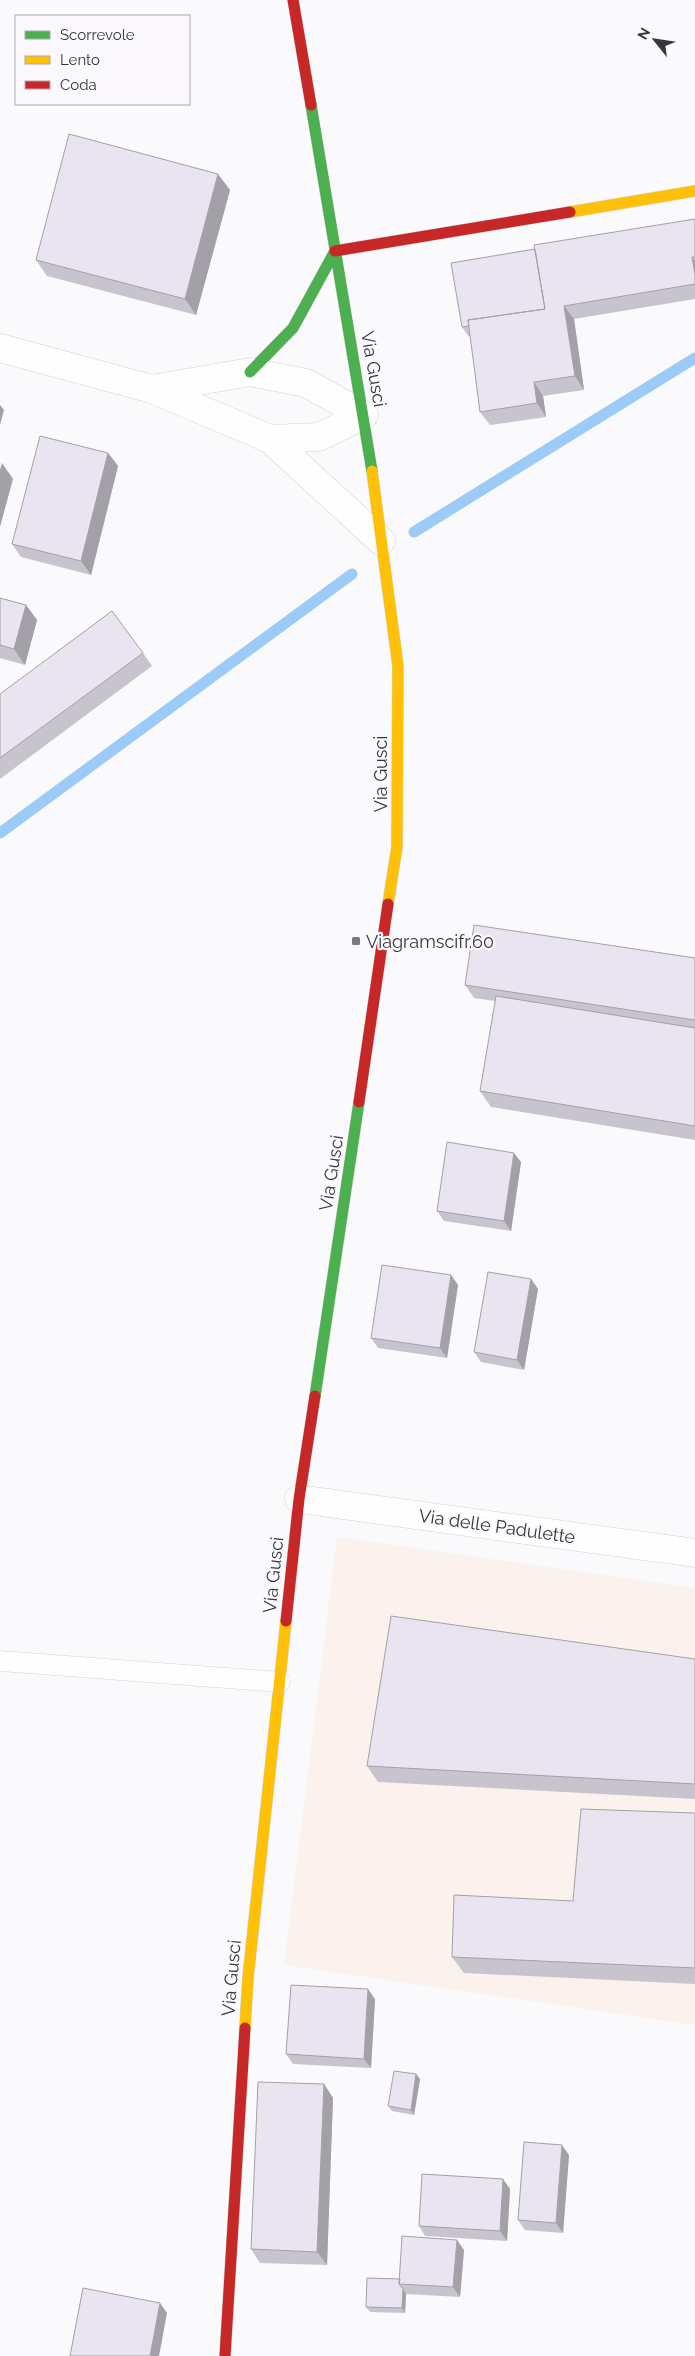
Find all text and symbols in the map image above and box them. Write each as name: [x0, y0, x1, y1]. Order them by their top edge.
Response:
legend: [15, 15, 190, 105]
north arrow: [630, 15, 680, 65]
text: N: [634, 25, 653, 42]
text: Scorrevole: [60, 26, 135, 44]
text: Lento: [60, 51, 100, 69]
text: Coda: [60, 76, 97, 94]
street label: Via Gusci: [357, 329, 391, 409]
street label: Via Gusci: [370, 736, 391, 812]
place label: Viagramscifr.60: [366, 931, 494, 952]
marker: Viagramscifr.60: [350, 935, 362, 947]
street label: Via Gusci: [315, 1134, 347, 1212]
street label: Via delle Padulette: [417, 1505, 577, 1547]
street label: Via Gusci: [259, 1536, 287, 1614]
street label: Via Gusci: [217, 1939, 245, 2017]

